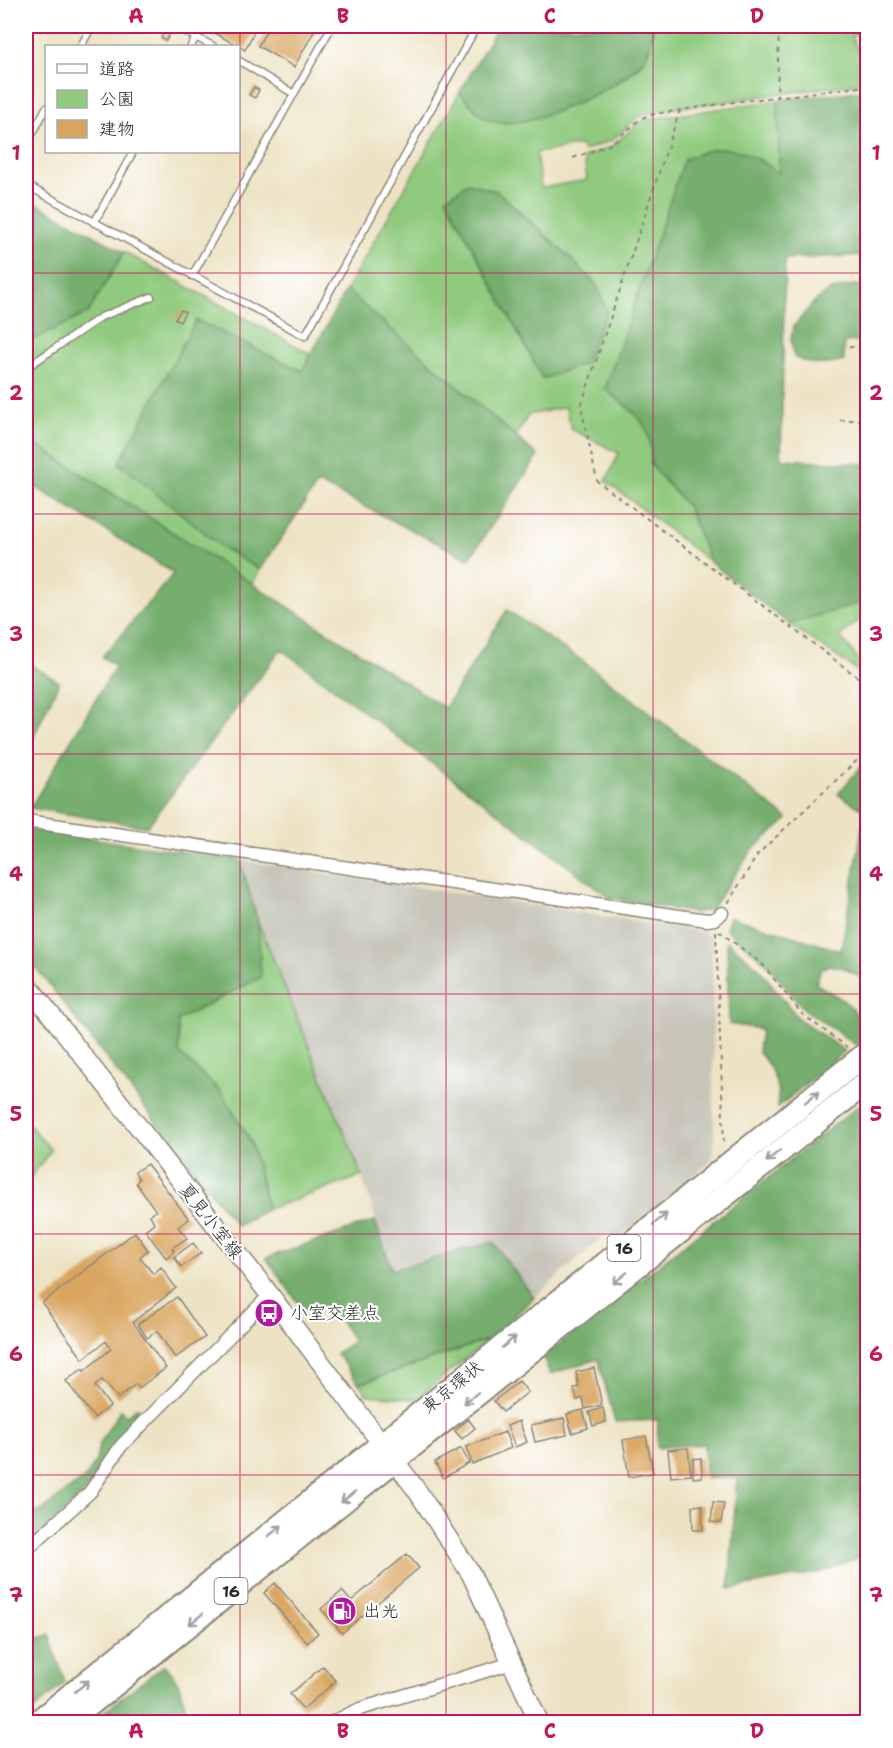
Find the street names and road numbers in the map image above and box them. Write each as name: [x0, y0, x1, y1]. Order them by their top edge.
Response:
street label: 夏見小室線: [174, 1178, 248, 1264]
road number: 16: [608, 1235, 640, 1261]
street label: 東京環状: [416, 1355, 488, 1419]
road number: 16: [214, 1578, 248, 1604]

